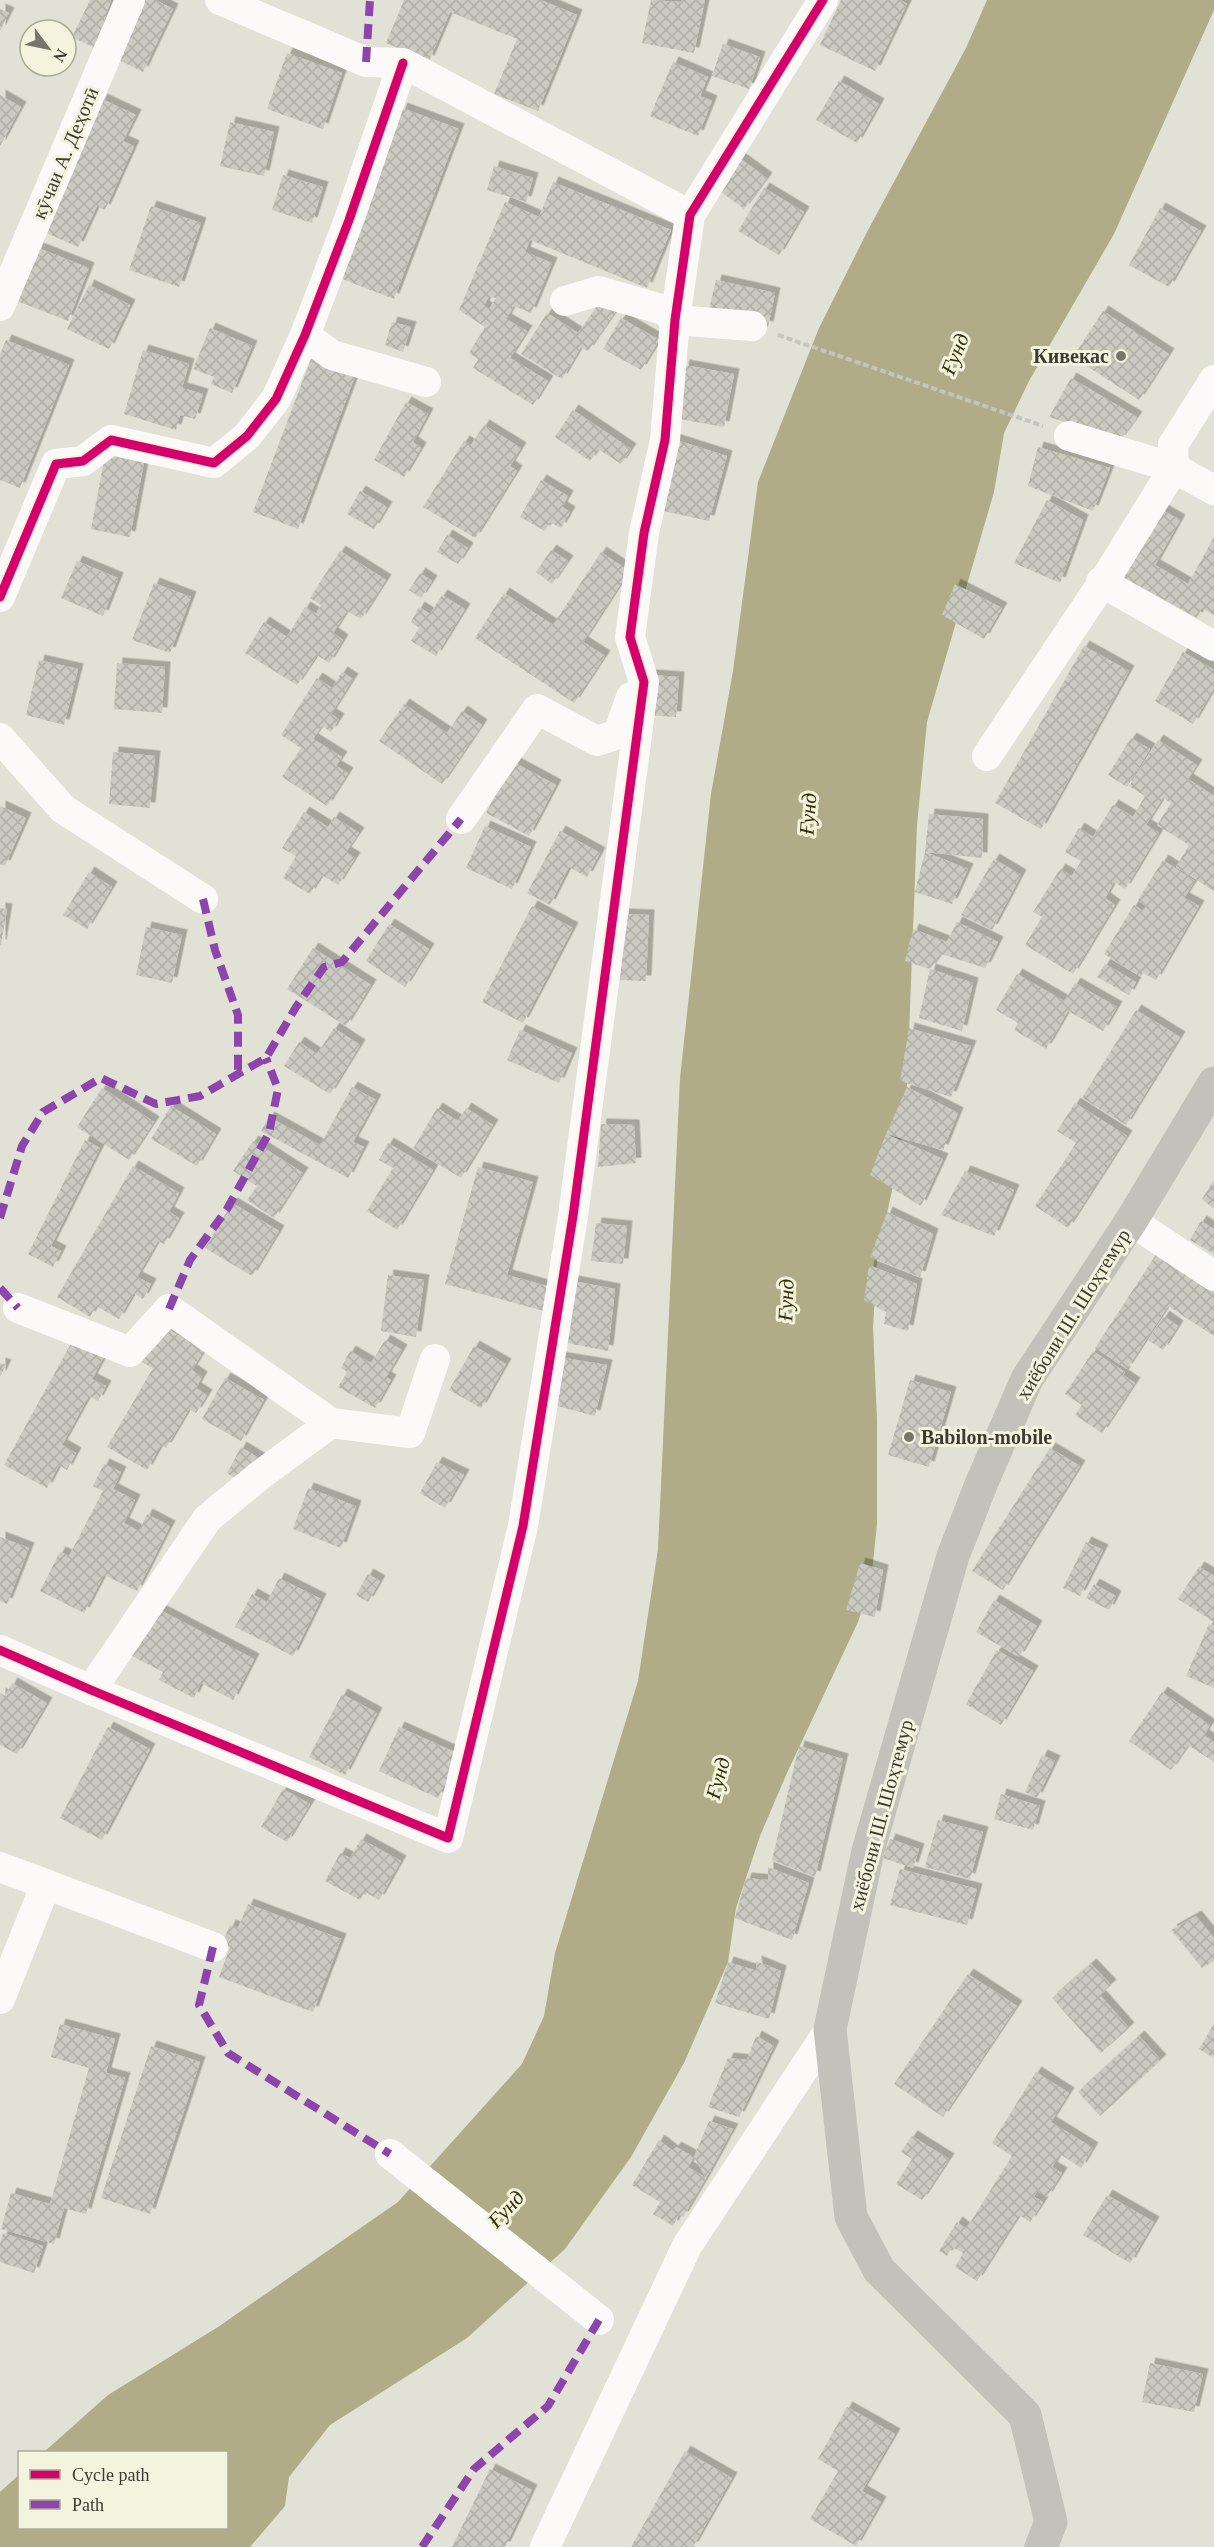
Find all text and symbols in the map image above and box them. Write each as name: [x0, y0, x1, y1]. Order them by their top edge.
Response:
north arrow: [18, 18, 78, 78]
text: N: [50, 46, 71, 65]
street label: кӯчаи А. Деҳотӣ: [27, 84, 104, 222]
water label: Ғунд: [936, 330, 974, 379]
place label: Кивекас: [1033, 345, 1109, 367]
marker: Кивекас: [1114, 349, 1128, 363]
water label: Ғунд: [794, 792, 821, 837]
street label: хиёбони Ш. Шоҳтемур: [1012, 1225, 1135, 1404]
water label: Ғунд: [773, 1278, 799, 1323]
place label: Babilon-mobile: [921, 1426, 1052, 1448]
marker: Babilon-mobile: [902, 1430, 916, 1444]
street label: хиёбони Ш. Шоҳтемур: [845, 1717, 918, 1913]
water label: Ғунд: [701, 1754, 735, 1803]
water label: Ғунд: [482, 2185, 529, 2233]
legend: [18, 2451, 228, 2529]
text: Cycle path: [72, 2465, 149, 2485]
text: Path: [72, 2495, 104, 2515]

